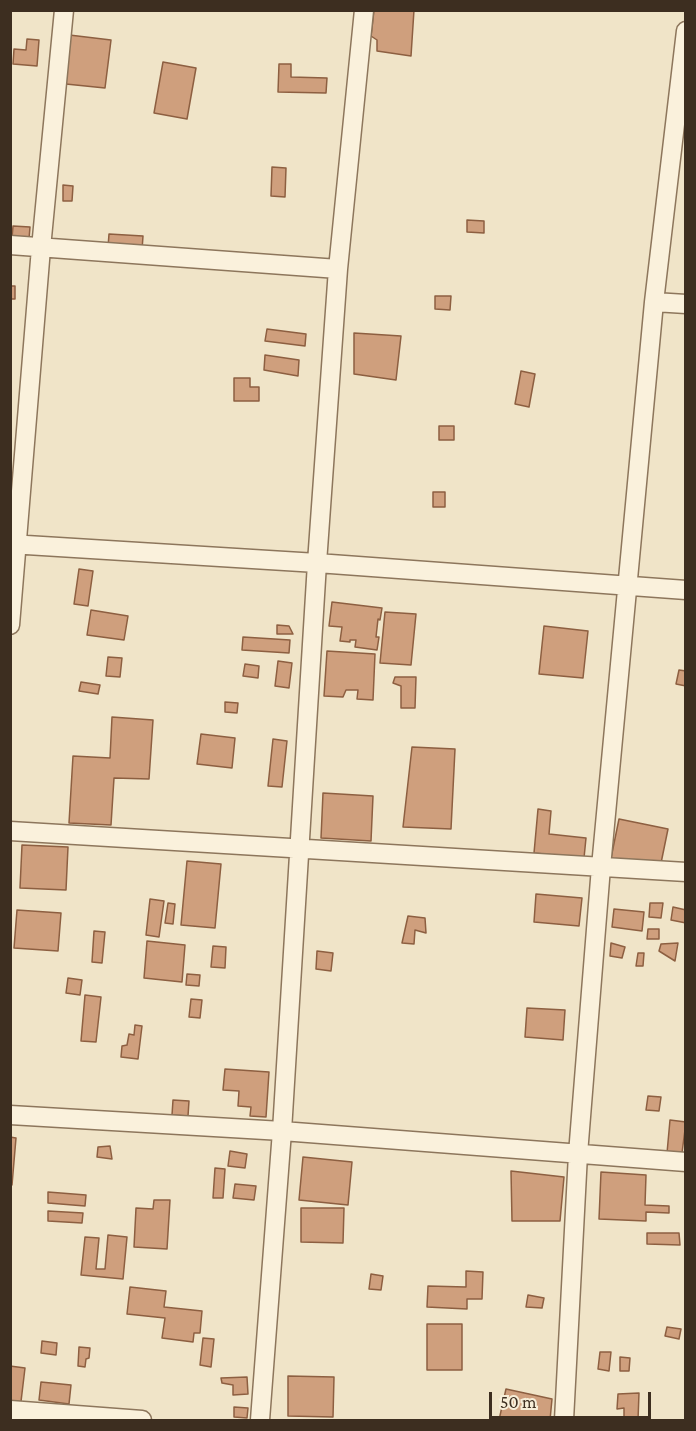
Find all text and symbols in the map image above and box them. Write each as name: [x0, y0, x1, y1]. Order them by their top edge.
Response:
scale bar: [492, 1380, 654, 1418]
text: 50 m: [500, 1392, 537, 1412]

